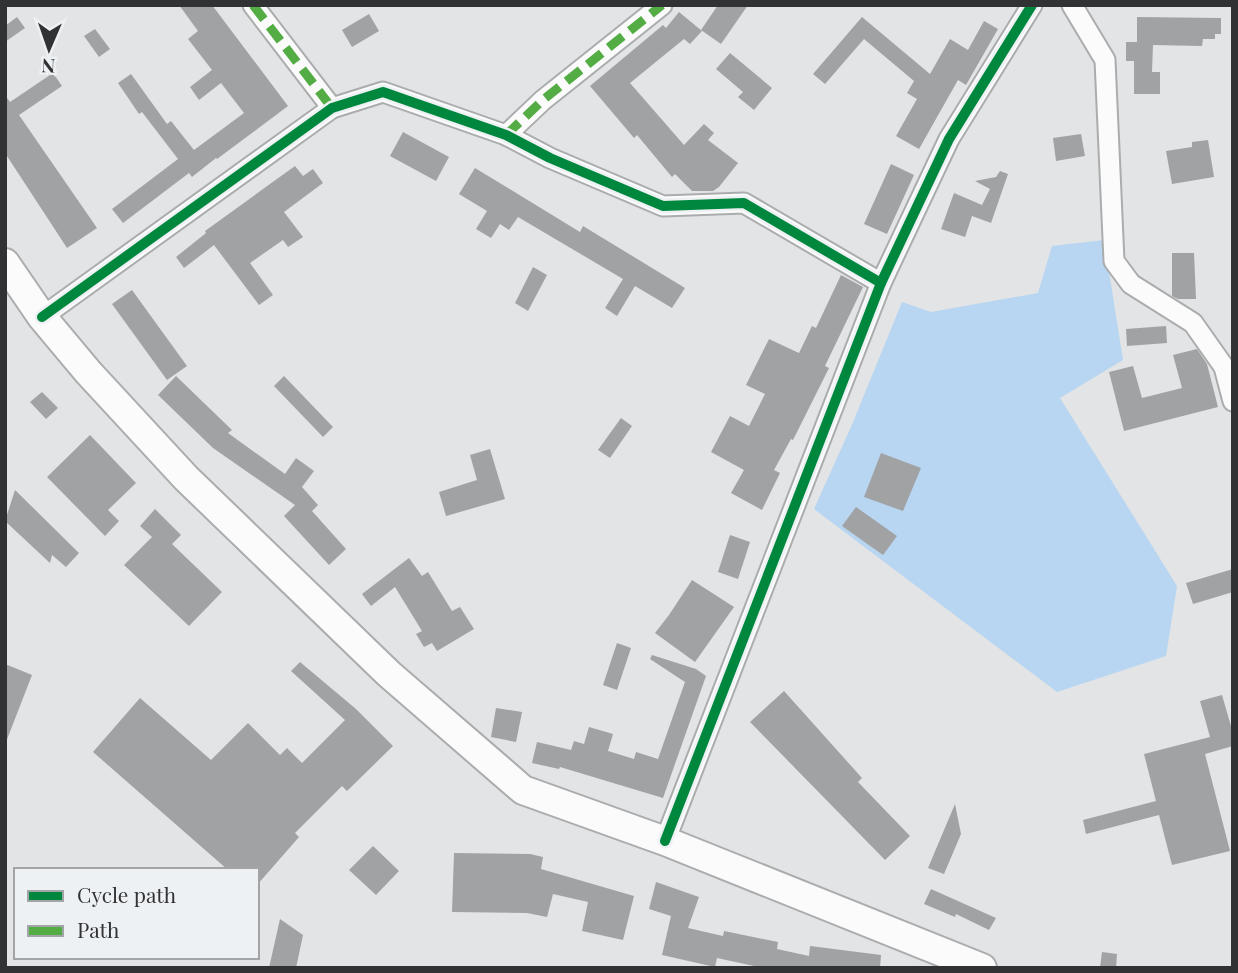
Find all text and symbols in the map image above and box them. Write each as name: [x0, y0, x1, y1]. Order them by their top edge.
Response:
north arrow: [14, 14, 84, 84]
text: N: [41, 54, 56, 80]
legend: [14, 868, 259, 959]
text: Cycle path: [77, 880, 177, 908]
text: Path: [77, 915, 120, 943]

